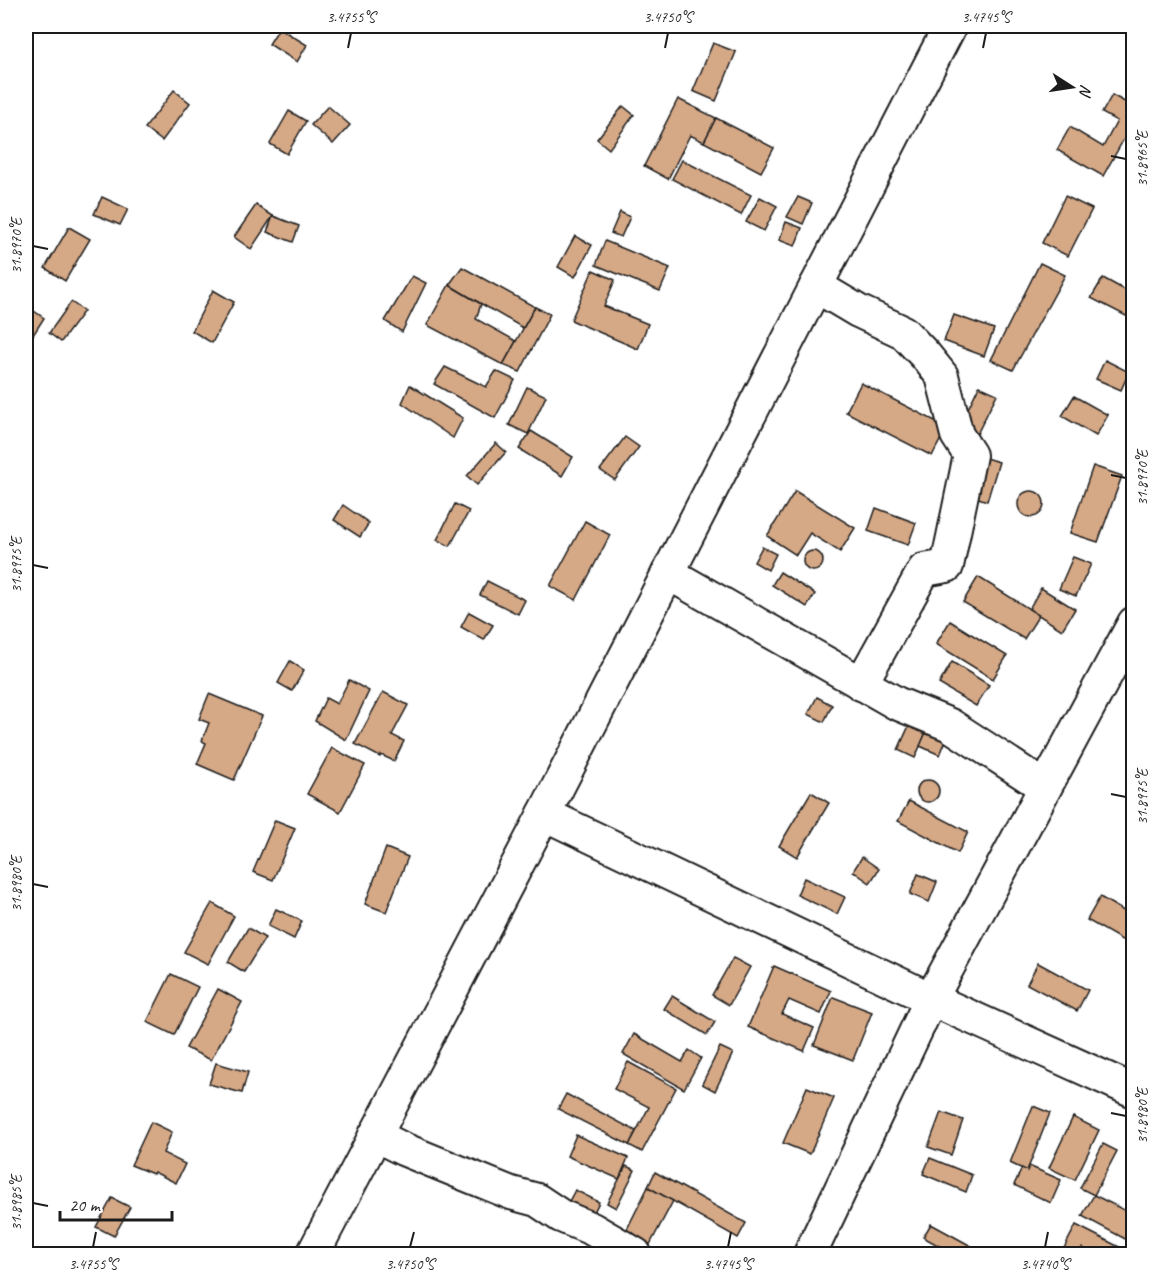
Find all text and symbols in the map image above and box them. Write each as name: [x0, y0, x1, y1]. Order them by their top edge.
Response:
text: 3.4755°S: [327, 8, 378, 27]
text: 3.4750°S: [644, 8, 695, 27]
text: 3.4745°S: [962, 8, 1013, 27]
north arrow: [1042, 57, 1102, 117]
text: N: [1074, 83, 1097, 100]
text: 31.8965°E: [1133, 129, 1152, 187]
text: 31.8970°E: [7, 216, 26, 274]
text: 31.8970°E: [1133, 448, 1152, 506]
text: 31.8975°E: [7, 535, 26, 593]
text: 31.8975°E: [1133, 767, 1152, 825]
text: 31.8980°E: [7, 854, 26, 912]
text: 31.8980°E: [1133, 1086, 1152, 1144]
text: 31.8985°E: [7, 1173, 26, 1231]
scale bar: [60, 1184, 172, 1222]
text: 20 m: [69, 1194, 102, 1216]
text: 3.4755°S: [69, 1255, 120, 1274]
text: 3.4750°S: [386, 1255, 437, 1274]
text: 3.4745°S: [704, 1255, 755, 1274]
text: 3.4740°S: [1021, 1255, 1072, 1274]

